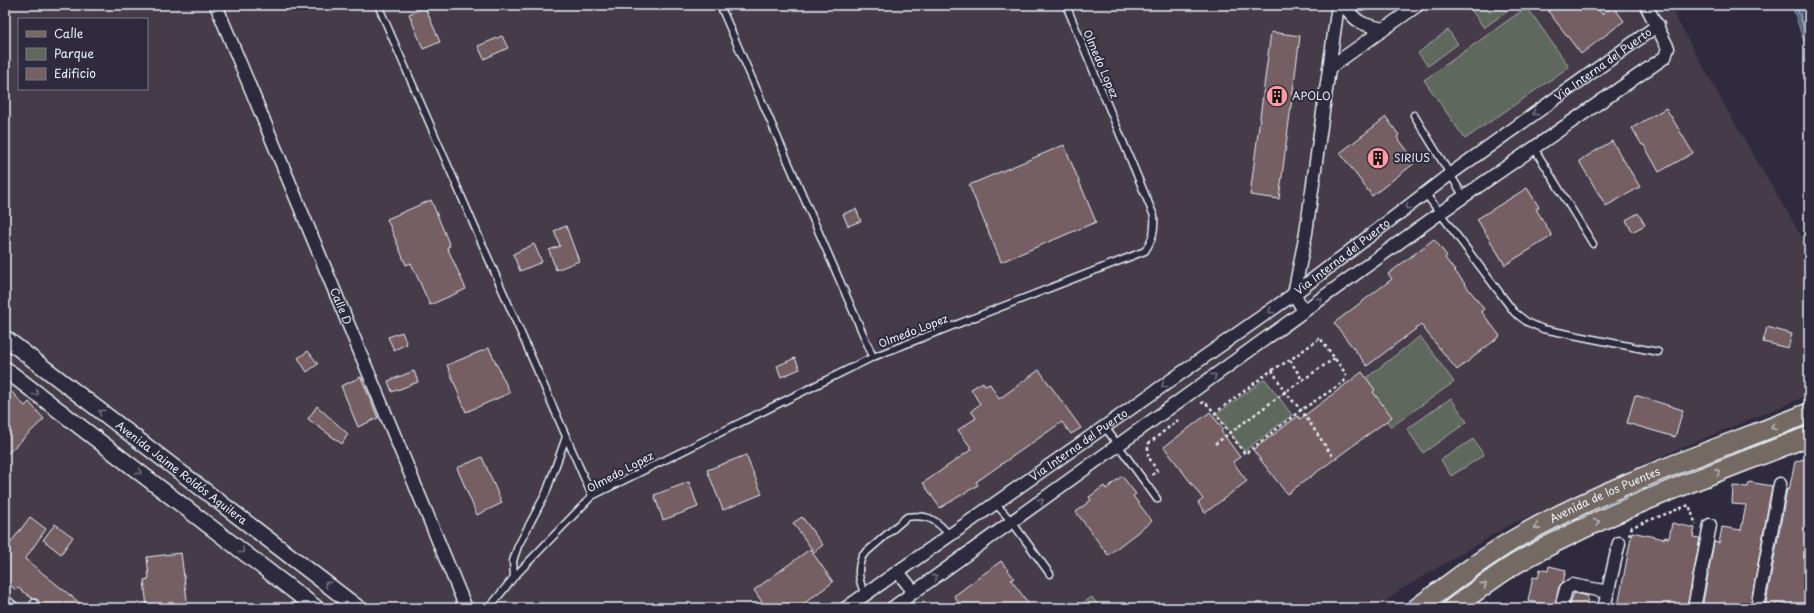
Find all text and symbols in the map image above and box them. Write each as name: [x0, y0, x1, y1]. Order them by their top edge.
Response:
legend: [18, 18, 148, 90]
street label: Via Interna del Puerto: [1550, 23, 1655, 105]
text: Calle: [54, 24, 84, 42]
street label: Olmedo Lopez: [1079, 27, 1124, 101]
text: Parque: [54, 44, 94, 62]
text: Edificio: [54, 64, 96, 82]
building icon: APOLO: [1264, 83, 1290, 109]
place label: APOLO: [1292, 87, 1331, 104]
one-way arrow: [1533, 108, 1540, 115]
building icon: SIRIUS: [1365, 145, 1391, 171]
place label: SIRIUS: [1394, 149, 1430, 166]
one-way arrow: [1405, 202, 1412, 209]
street label: Via Interna del Puerto: [1291, 214, 1393, 299]
street label: Calle D: [326, 285, 357, 327]
one-way arrow: [1315, 297, 1322, 304]
one-way arrow: [1268, 306, 1275, 314]
street label: Olmedo Lopez: [876, 309, 950, 352]
one-way arrow: [1210, 373, 1217, 380]
one-way arrow: [1162, 380, 1169, 387]
one-way arrow: [31, 388, 38, 395]
street label: Via Interna del Puerto: [1026, 404, 1131, 485]
one-way arrow: [99, 409, 106, 416]
street label: Avenida Jaime Roldós Aguilera: [112, 417, 251, 529]
one-way arrow: [1769, 423, 1776, 431]
street label: Olmedo Lopez: [583, 447, 656, 496]
street label: Avenida de los Puentes: [1546, 462, 1662, 527]
one-way arrow: [135, 467, 142, 475]
one-way arrow: [1714, 469, 1721, 477]
one-way arrow: [1036, 499, 1043, 506]
one-way arrow: [1593, 519, 1601, 527]
one-way arrow: [1534, 522, 1541, 530]
one-way arrow: [238, 547, 245, 554]
one-way arrow: [931, 575, 938, 582]
one-way arrow: [324, 582, 331, 589]
one-way arrow: [1480, 582, 1487, 589]

